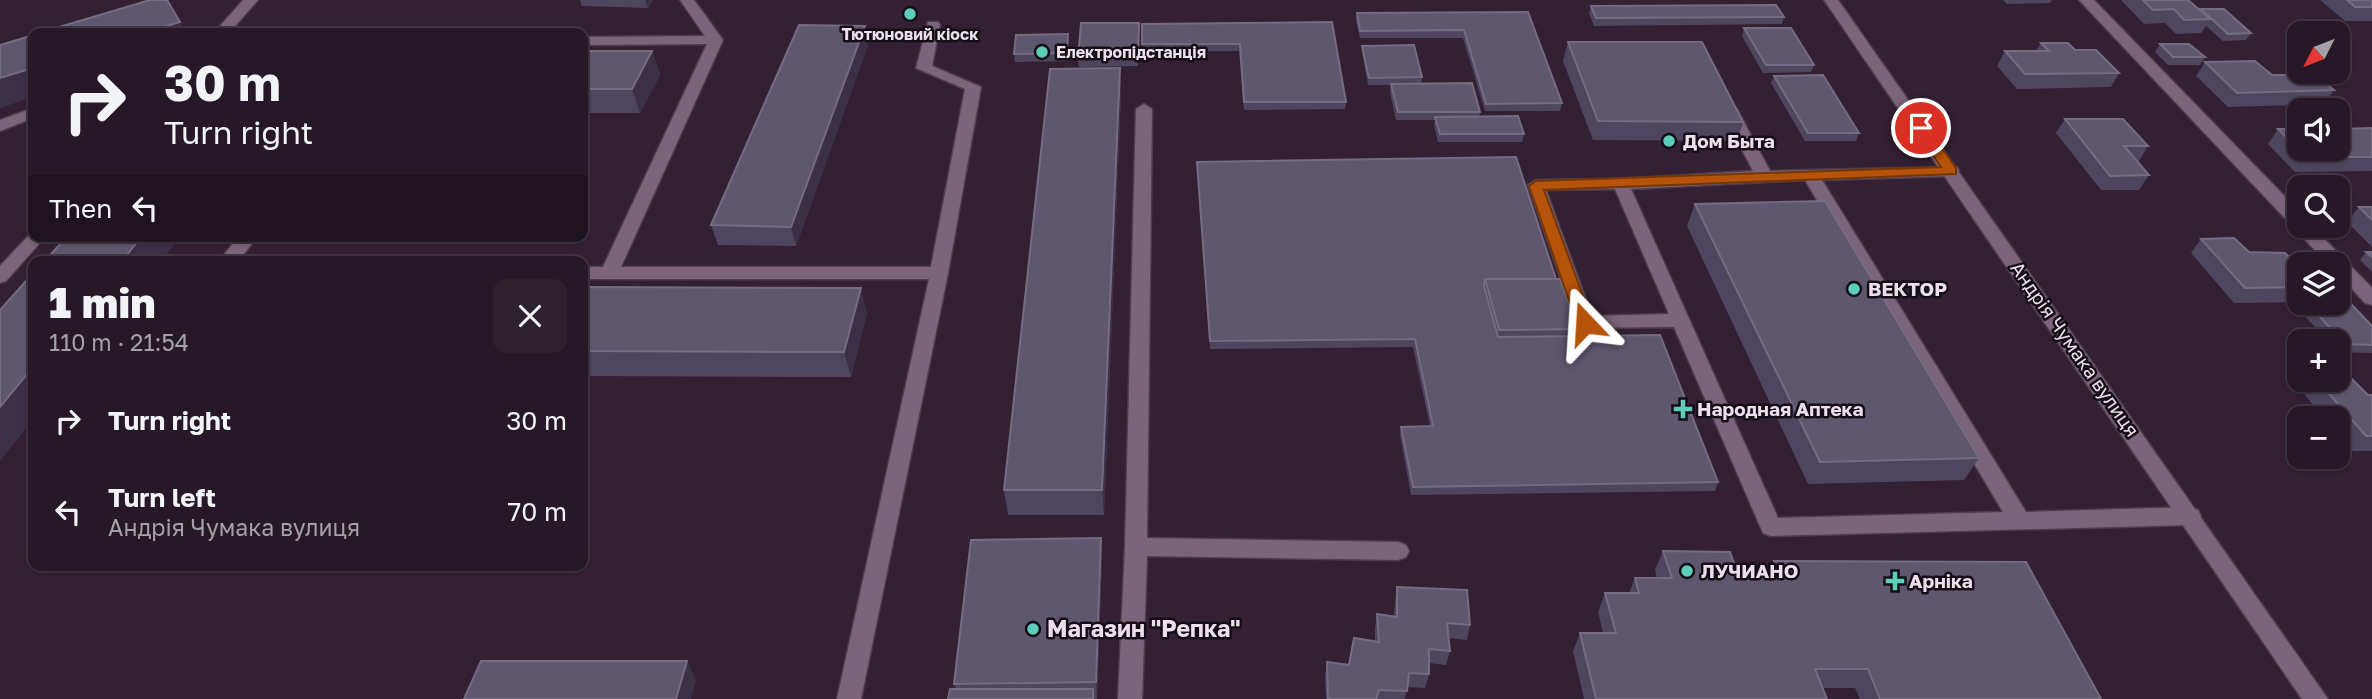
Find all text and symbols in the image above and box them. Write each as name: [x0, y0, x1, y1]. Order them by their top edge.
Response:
marker: Тютюновий кіоск: [902, 6, 918, 22]
north arrow: [2287, 21, 2350, 84]
map controls: [2287, 21, 2350, 469]
place label: Тютюновий кіоск: [842, 24, 979, 44]
place label: Електропідстанція: [1056, 42, 1206, 62]
marker: Електропідстанція: [1034, 44, 1050, 60]
text: 30 m: [164, 53, 281, 112]
icon: right: [49, 56, 140, 147]
pin: [1891, 98, 1951, 158]
button: sound: [2287, 98, 2350, 161]
icon: arrive: [1902, 109, 1940, 147]
text: Turn right: [164, 113, 313, 151]
place label: Дом Быта: [1683, 129, 1775, 152]
marker: Дом Быта: [1661, 133, 1677, 149]
button: search: [2287, 175, 2350, 238]
icon: left: [126, 189, 164, 227]
text: Then: [49, 193, 112, 224]
button: layers: [2287, 252, 2350, 315]
street label: Андрія Чумака вулиця: [2006, 257, 2145, 441]
text: 1 min: [49, 277, 156, 327]
place label: ВЕКТОР: [1868, 277, 1947, 300]
button: close: [493, 279, 567, 353]
marker: ВЕКТОР: [1846, 281, 1862, 297]
position arrow: [1548, 286, 1622, 360]
text: 110 m · 21:54: [49, 328, 189, 356]
button: +: [2287, 329, 2350, 392]
place label: Народная Аптека: [1697, 397, 1863, 420]
marker: Народная Аптека: [1675, 401, 1691, 417]
icon: right: [49, 402, 87, 440]
text: Turn right: [108, 405, 231, 436]
text: 30 m: [506, 405, 567, 436]
button: −: [2287, 406, 2350, 469]
text: Turn left: [108, 482, 216, 513]
icon: left: [49, 493, 87, 531]
text: 70 m: [508, 496, 567, 527]
text: Андрія Чумака вулиця: [108, 513, 360, 541]
place label: ЛУЧИАНО: [1701, 559, 1798, 582]
marker: ЛУЧИАНО: [1679, 563, 1695, 579]
place label: Арніка: [1909, 569, 1973, 592]
marker: Арніка: [1887, 573, 1903, 589]
place label: Магазин "Репка": [1047, 614, 1241, 642]
marker: Магазин "Репка": [1025, 621, 1041, 637]

